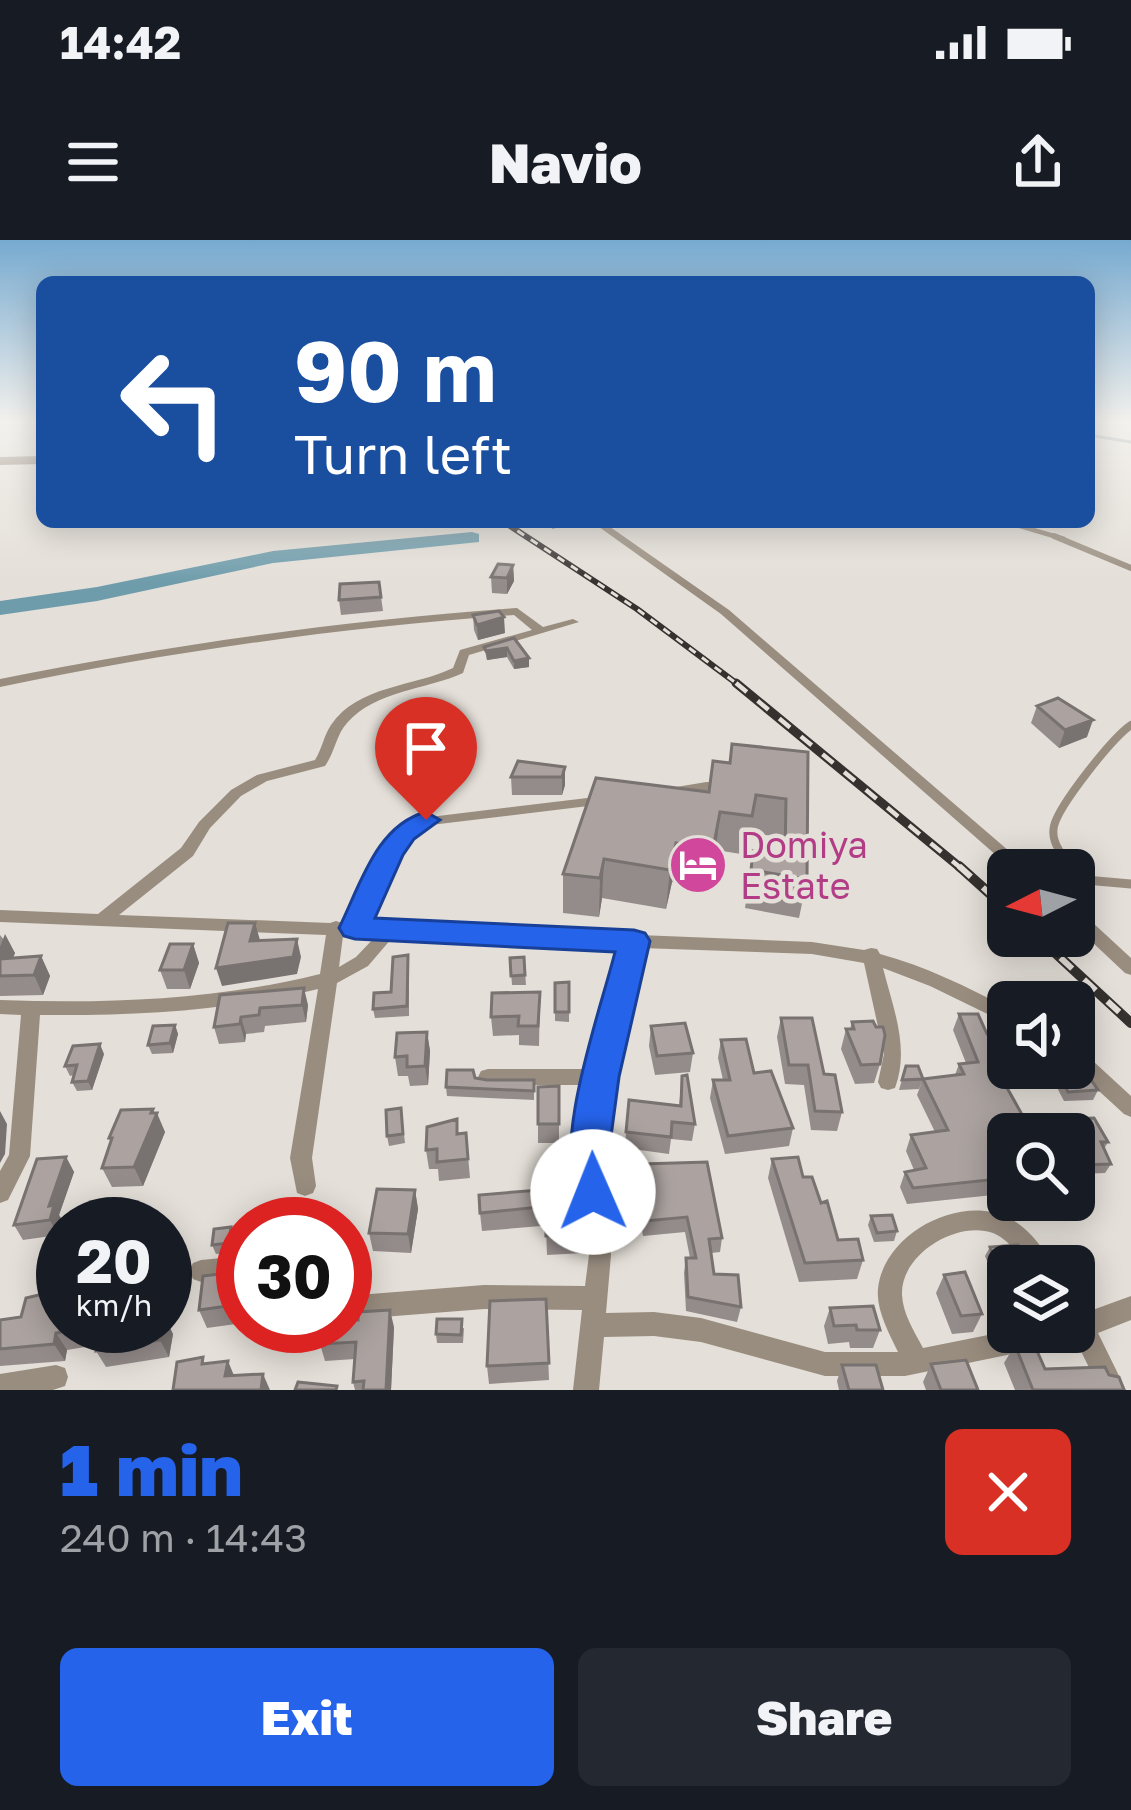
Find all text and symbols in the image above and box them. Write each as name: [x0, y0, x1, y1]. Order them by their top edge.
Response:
text: 14:42: [60, 15, 181, 69]
icon: menu: [60, 129, 126, 195]
icon: share: [1005, 129, 1071, 195]
text: Navio: [489, 130, 642, 195]
text: 90 m: [294, 320, 496, 420]
icon: left: [96, 324, 252, 480]
text: Turn left: [294, 421, 512, 486]
pin: [375, 697, 477, 820]
icon: arrive: [393, 715, 459, 781]
place label: Domiya Estate: [740, 823, 868, 907]
hotel icon: Domiya Estate: [667, 834, 729, 896]
north arrow: [987, 849, 1095, 957]
map controls: [987, 849, 1095, 1353]
button: sound: [987, 981, 1095, 1089]
button: search: [987, 1113, 1095, 1221]
position arrow: [530, 1129, 656, 1255]
speed limit sign: 30: [216, 1197, 372, 1353]
text: 20: [76, 1224, 152, 1296]
button: layers: [987, 1245, 1095, 1353]
text: km/h: [76, 1287, 152, 1323]
text: 1 min: [60, 1425, 243, 1512]
button: close: [945, 1429, 1071, 1555]
text: 240 m · 14:43: [60, 1514, 307, 1561]
button: Exit: [60, 1648, 554, 1786]
button: Share: [578, 1648, 1071, 1786]

